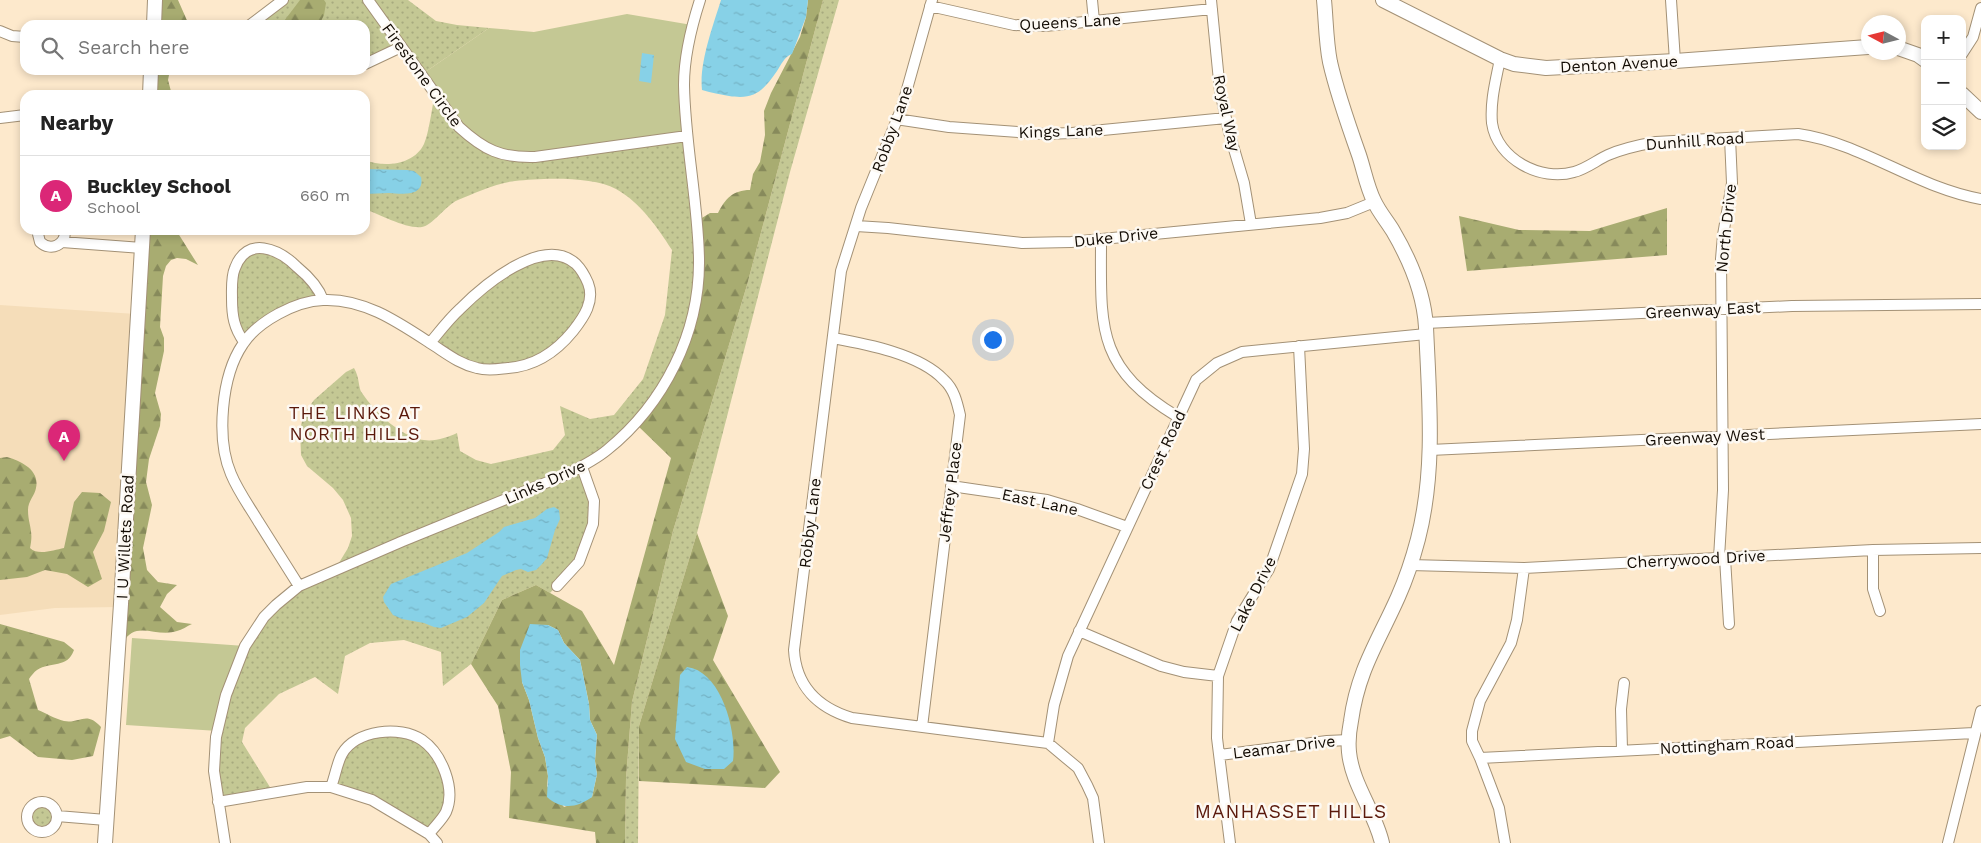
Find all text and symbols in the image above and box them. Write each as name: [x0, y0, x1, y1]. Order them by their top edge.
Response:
street label: Queens Lane: [1019, 10, 1121, 34]
north arrow: [1861, 15, 1906, 60]
map controls: [1921, 15, 1966, 150]
button: +: [1921, 15, 1966, 60]
street label: Firestone Circle: [378, 19, 466, 131]
search box: [20, 20, 370, 75]
icon: search: [38, 34, 66, 62]
text: Search here: [78, 36, 189, 59]
street label: Denton Avenue: [1559, 51, 1679, 77]
button: −: [1921, 60, 1966, 105]
street label: Royal Way: [1210, 73, 1245, 154]
street label: Robby Lane: [868, 83, 916, 175]
button: layers: [1921, 105, 1966, 150]
text: Nearby: [40, 110, 113, 135]
street label: Kings Lane: [1018, 120, 1104, 142]
street label: Dunhill Road: [1645, 128, 1745, 154]
text: Buckley School: [87, 175, 231, 198]
street label: North Drive: [1712, 183, 1740, 273]
text: A: [51, 186, 61, 205]
text: 660 m: [300, 186, 350, 205]
text: School: [87, 198, 140, 217]
street label: Duke Drive: [1073, 223, 1159, 251]
street label: Greenway East: [1645, 297, 1762, 323]
your location: [980, 327, 1006, 353]
district label: THE LINKS AT NORTH HILLS: [289, 402, 421, 444]
street label: Crest Road: [1136, 407, 1190, 493]
pin: A: [48, 420, 80, 461]
street label: Greenway West: [1645, 424, 1766, 450]
street label: Jeffrey Place: [934, 441, 966, 543]
street label: Links Drive: [502, 456, 588, 508]
street label: I U Willets Road: [112, 474, 138, 600]
street label: Robby Lane: [795, 477, 825, 569]
street label: East Lane: [1000, 485, 1080, 519]
street label: Cherrywood Drive: [1626, 546, 1766, 572]
street label: Lake Drive: [1226, 553, 1280, 635]
street label: Leamar Drive: [1232, 731, 1336, 763]
street label: Nottingham Road: [1659, 732, 1795, 758]
district label: MANHASSET HILLS: [1195, 800, 1387, 823]

